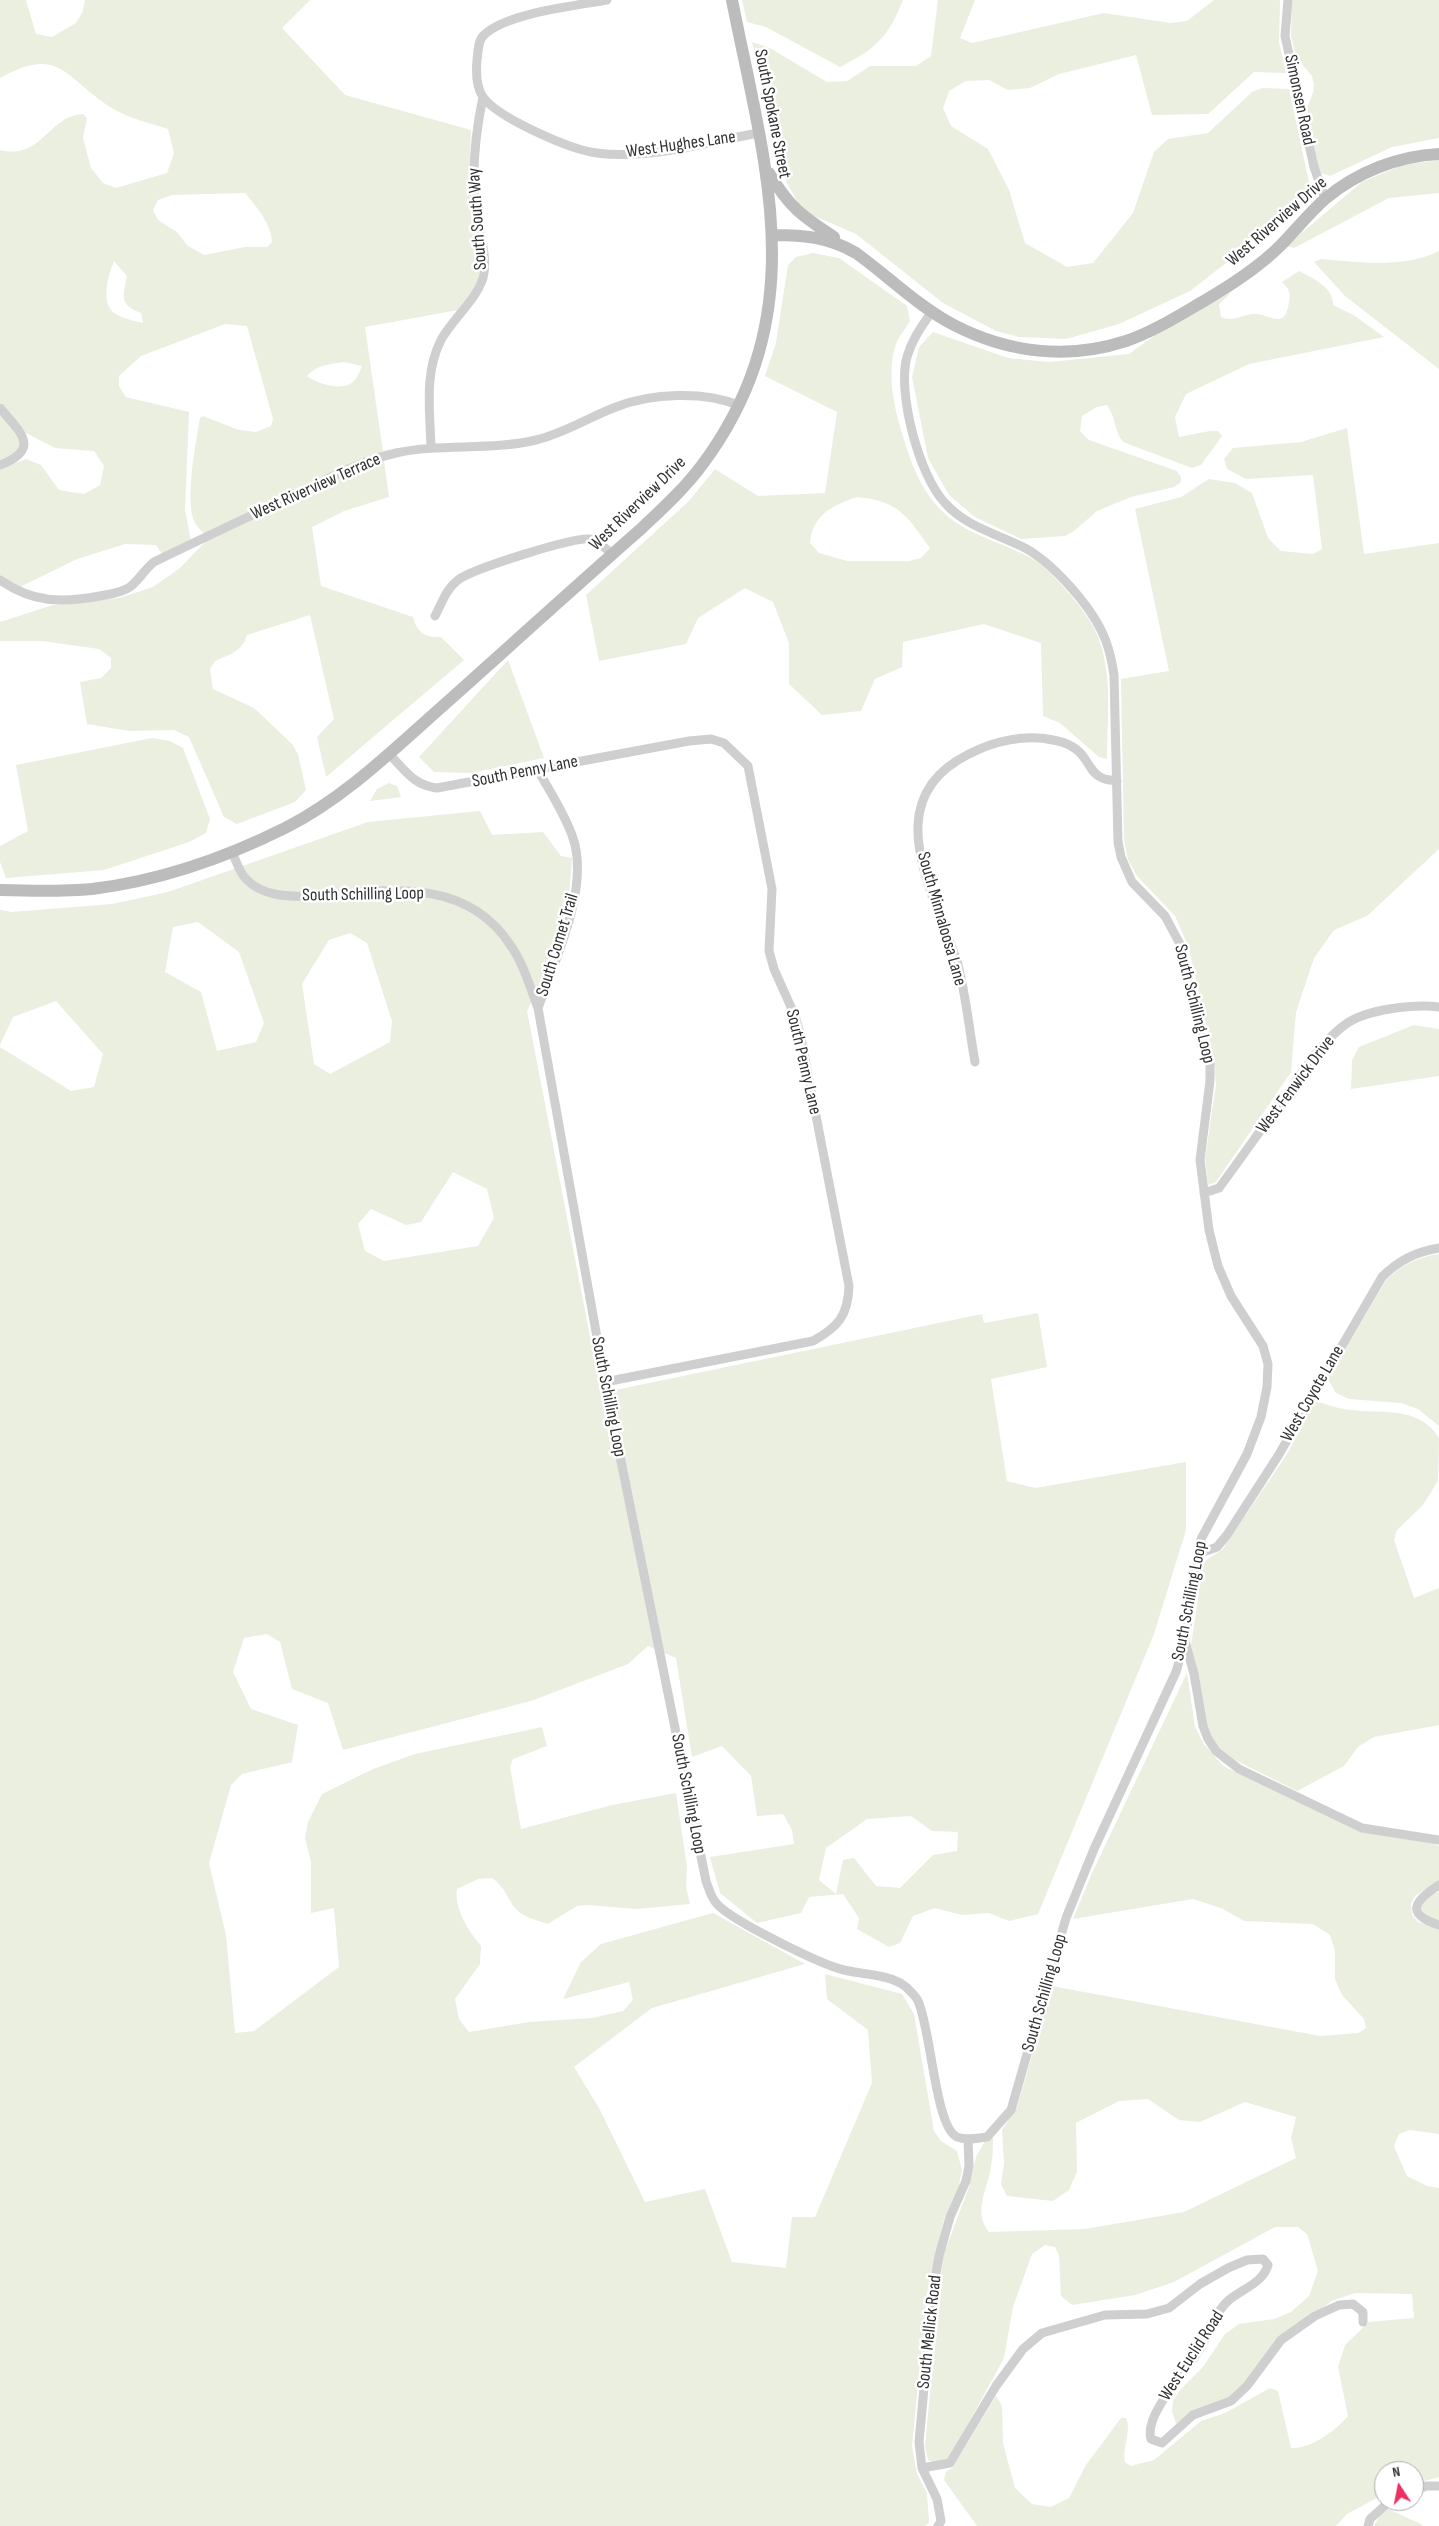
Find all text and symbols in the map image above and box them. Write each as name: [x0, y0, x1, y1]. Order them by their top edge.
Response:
street label: South Spokane Street: [749, 48, 795, 180]
street label: Simonsen Road: [1279, 53, 1319, 147]
street label: West Hughes Lane: [625, 127, 737, 163]
street label: South South Way: [464, 167, 492, 271]
street label: West Riverview Drive: [1222, 172, 1332, 272]
street label: West Riverview Terrace: [248, 449, 384, 525]
street label: West Riverview Drive: [585, 452, 691, 556]
street label: South Penny Lane: [470, 751, 580, 793]
street label: South Minnaloosa Lane: [912, 850, 970, 988]
street label: South Schilling Loop: [302, 883, 424, 907]
street label: South Comet Trail: [532, 891, 584, 999]
street label: South Schilling Loop: [1169, 942, 1219, 1066]
street label: South Penny Lane: [780, 1007, 826, 1117]
street label: West Fenwick Drive: [1252, 1032, 1340, 1138]
street label: South Schilling Loop: [586, 1335, 630, 1459]
street label: West Coyote Lane: [1277, 1342, 1349, 1446]
street label: South Schilling Loop: [1168, 1539, 1212, 1663]
street label: South Schilling Loop: [666, 1732, 710, 1856]
street label: South Schilling Loop: [1018, 1932, 1072, 2054]
street label: South Mellick Road: [913, 2274, 947, 2390]
street label: West Euclid Road: [1155, 2307, 1229, 2405]
north arrow: [1374, 2461, 1424, 2511]
text: N: [1391, 2463, 1402, 2481]

